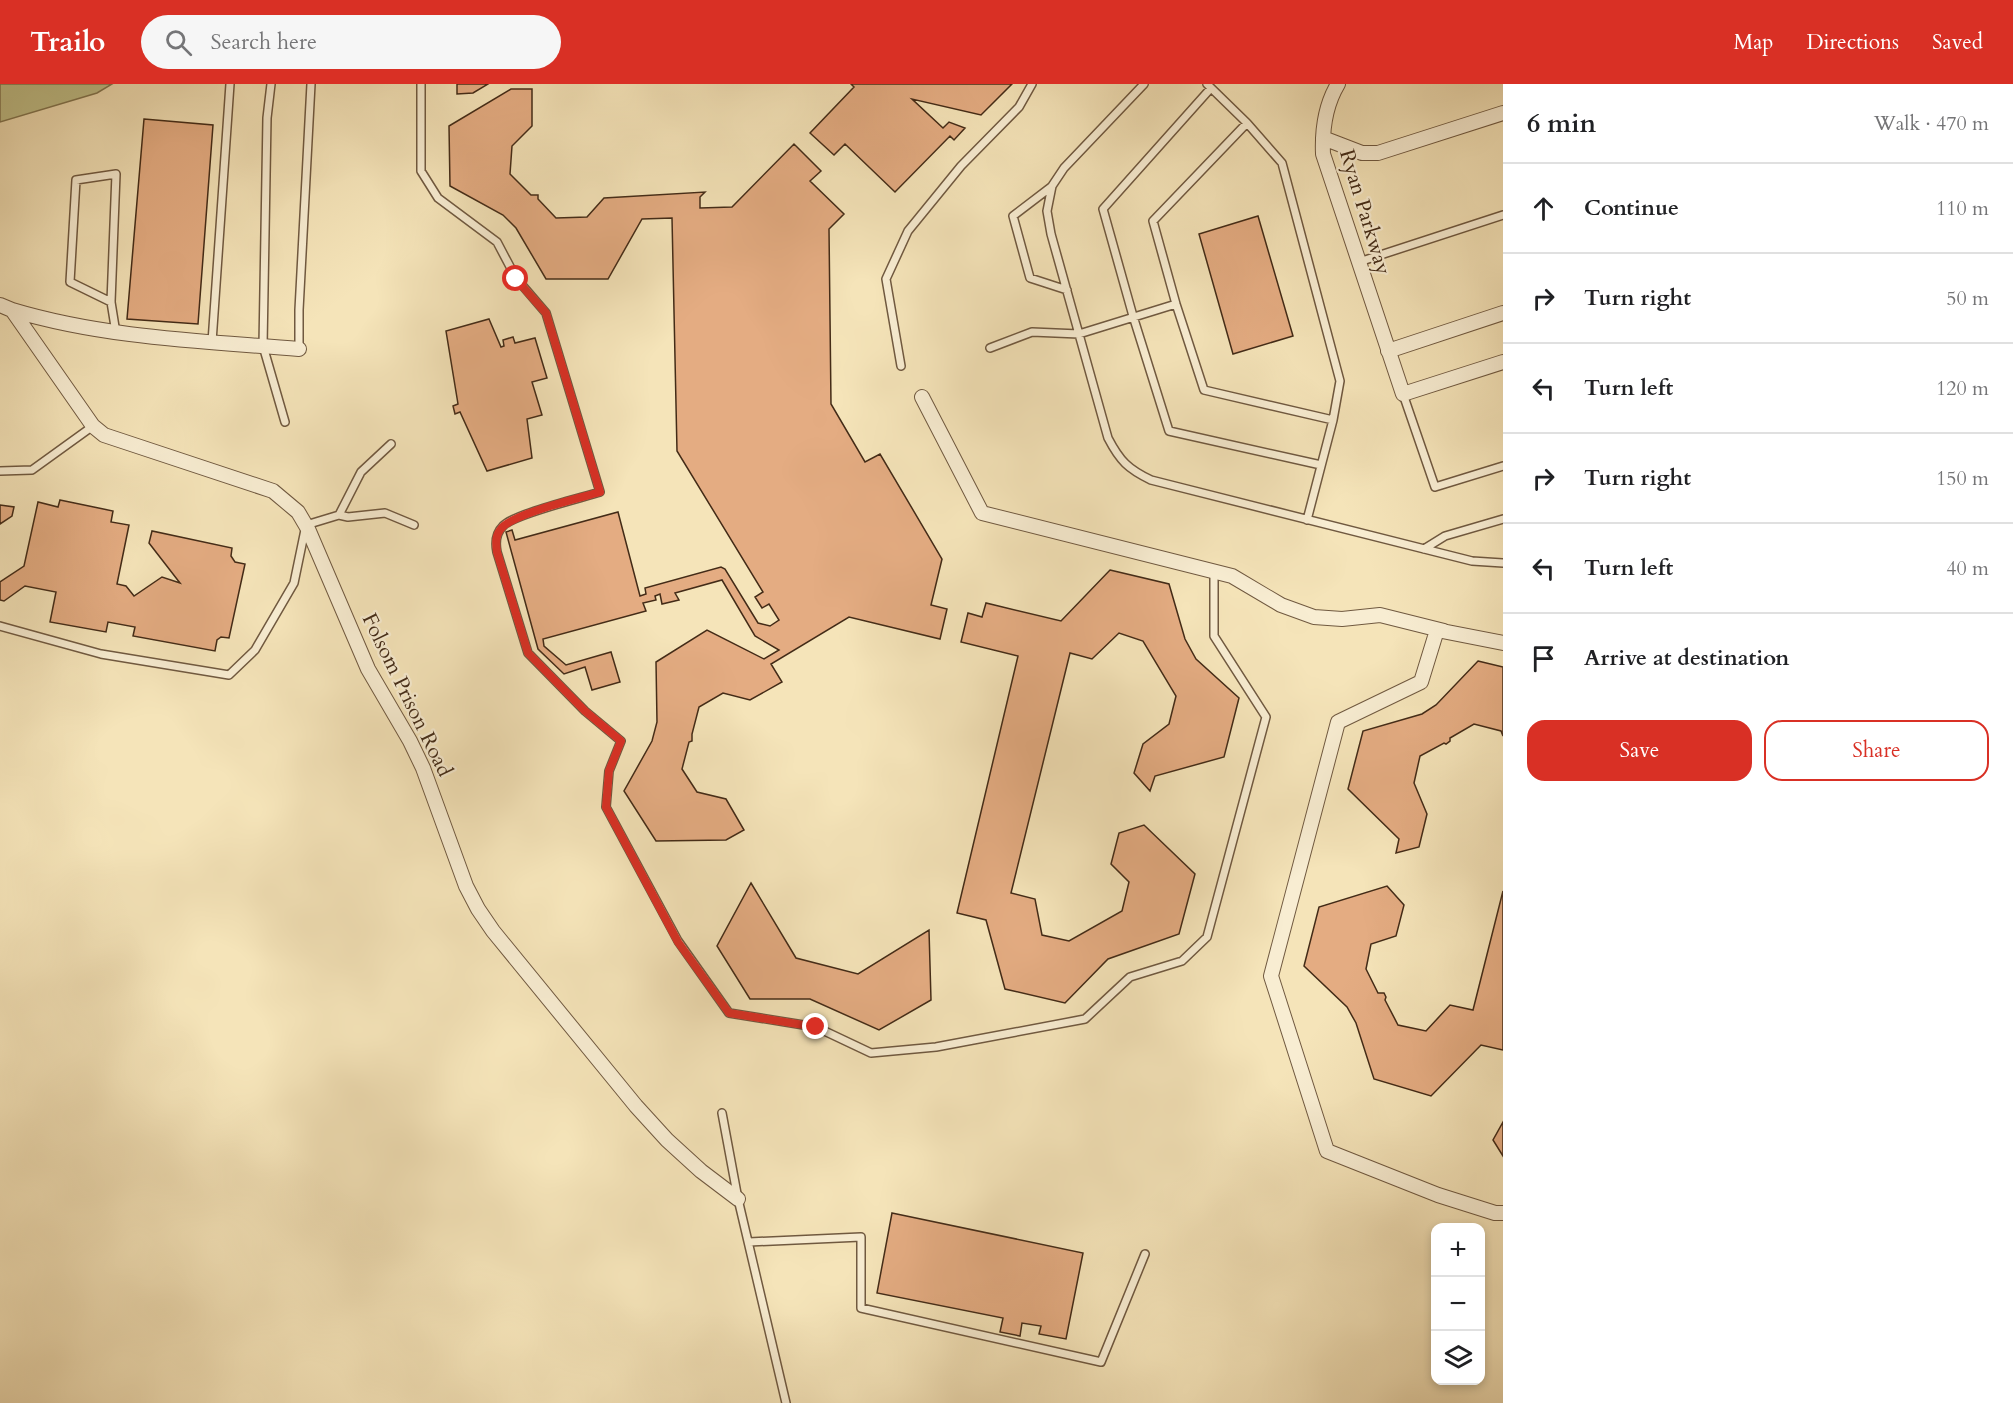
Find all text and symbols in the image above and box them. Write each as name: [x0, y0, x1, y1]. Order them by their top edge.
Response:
search box: [141, 15, 561, 69]
text: Trailo: [30, 23, 105, 61]
icon: search: [162, 26, 195, 59]
text: Search here: [210, 27, 317, 57]
text: Map: [1733, 28, 1773, 57]
text: Directions: [1806, 28, 1899, 57]
text: Saved: [1932, 28, 1983, 57]
text: 6 min: [1527, 106, 1596, 141]
text: Walk · 470 m: [1874, 110, 1989, 137]
street label: Ryan Parkway: [1332, 146, 1398, 278]
icon: ahead: [1527, 192, 1560, 225]
text: Continue: [1584, 193, 1679, 223]
text: 110 m: [1936, 195, 1989, 222]
route start: [502, 265, 528, 291]
icon: right: [1527, 282, 1560, 315]
text: Turn right: [1584, 283, 1691, 313]
text: 50 m: [1946, 285, 1989, 312]
icon: left: [1527, 372, 1560, 405]
text: Turn left: [1584, 373, 1673, 403]
text: 120 m: [1936, 375, 1989, 402]
icon: right: [1527, 462, 1560, 495]
text: Turn right: [1584, 463, 1691, 493]
text: 150 m: [1936, 465, 1989, 492]
icon: left: [1527, 552, 1560, 585]
text: Turn left: [1584, 553, 1673, 583]
text: 40 m: [1946, 555, 1989, 582]
street label: Folsom Prison Road: [355, 608, 459, 782]
icon: arrive: [1527, 642, 1560, 675]
text: Arrive at destination: [1584, 643, 1789, 673]
button: Save: [1527, 720, 1752, 781]
button: Share: [1764, 720, 1989, 781]
route end: [802, 1013, 828, 1039]
map controls: [1431, 1223, 1485, 1385]
button: +: [1431, 1223, 1485, 1277]
button: −: [1431, 1277, 1485, 1331]
button: layers: [1431, 1331, 1485, 1385]

